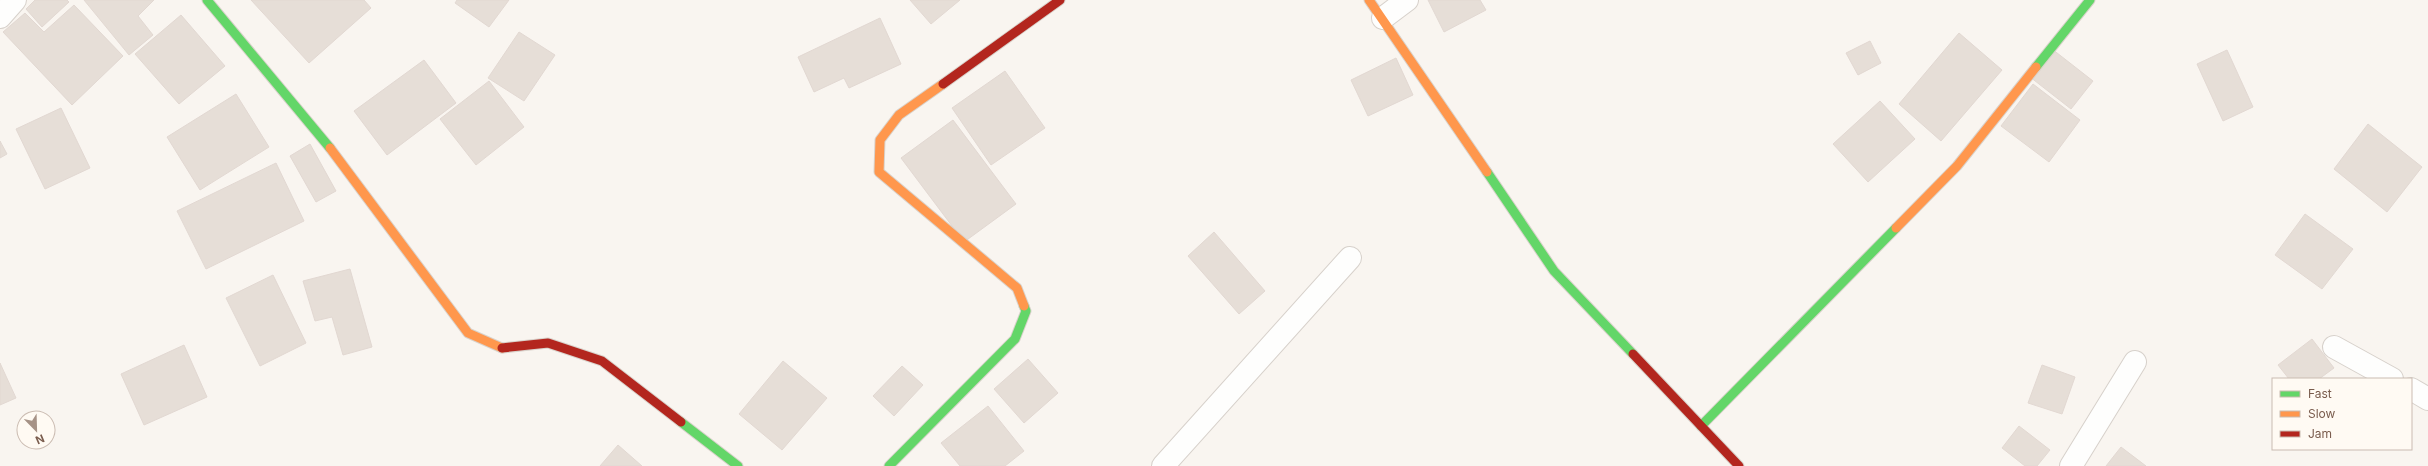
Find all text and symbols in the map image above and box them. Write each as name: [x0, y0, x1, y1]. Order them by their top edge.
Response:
legend: [2272, 378, 2412, 450]
text: Fast: [2308, 386, 2332, 401]
text: Slow: [2308, 406, 2336, 421]
north arrow: [16, 410, 56, 450]
text: Jam: [2308, 426, 2332, 441]
text: N: [33, 431, 47, 447]

